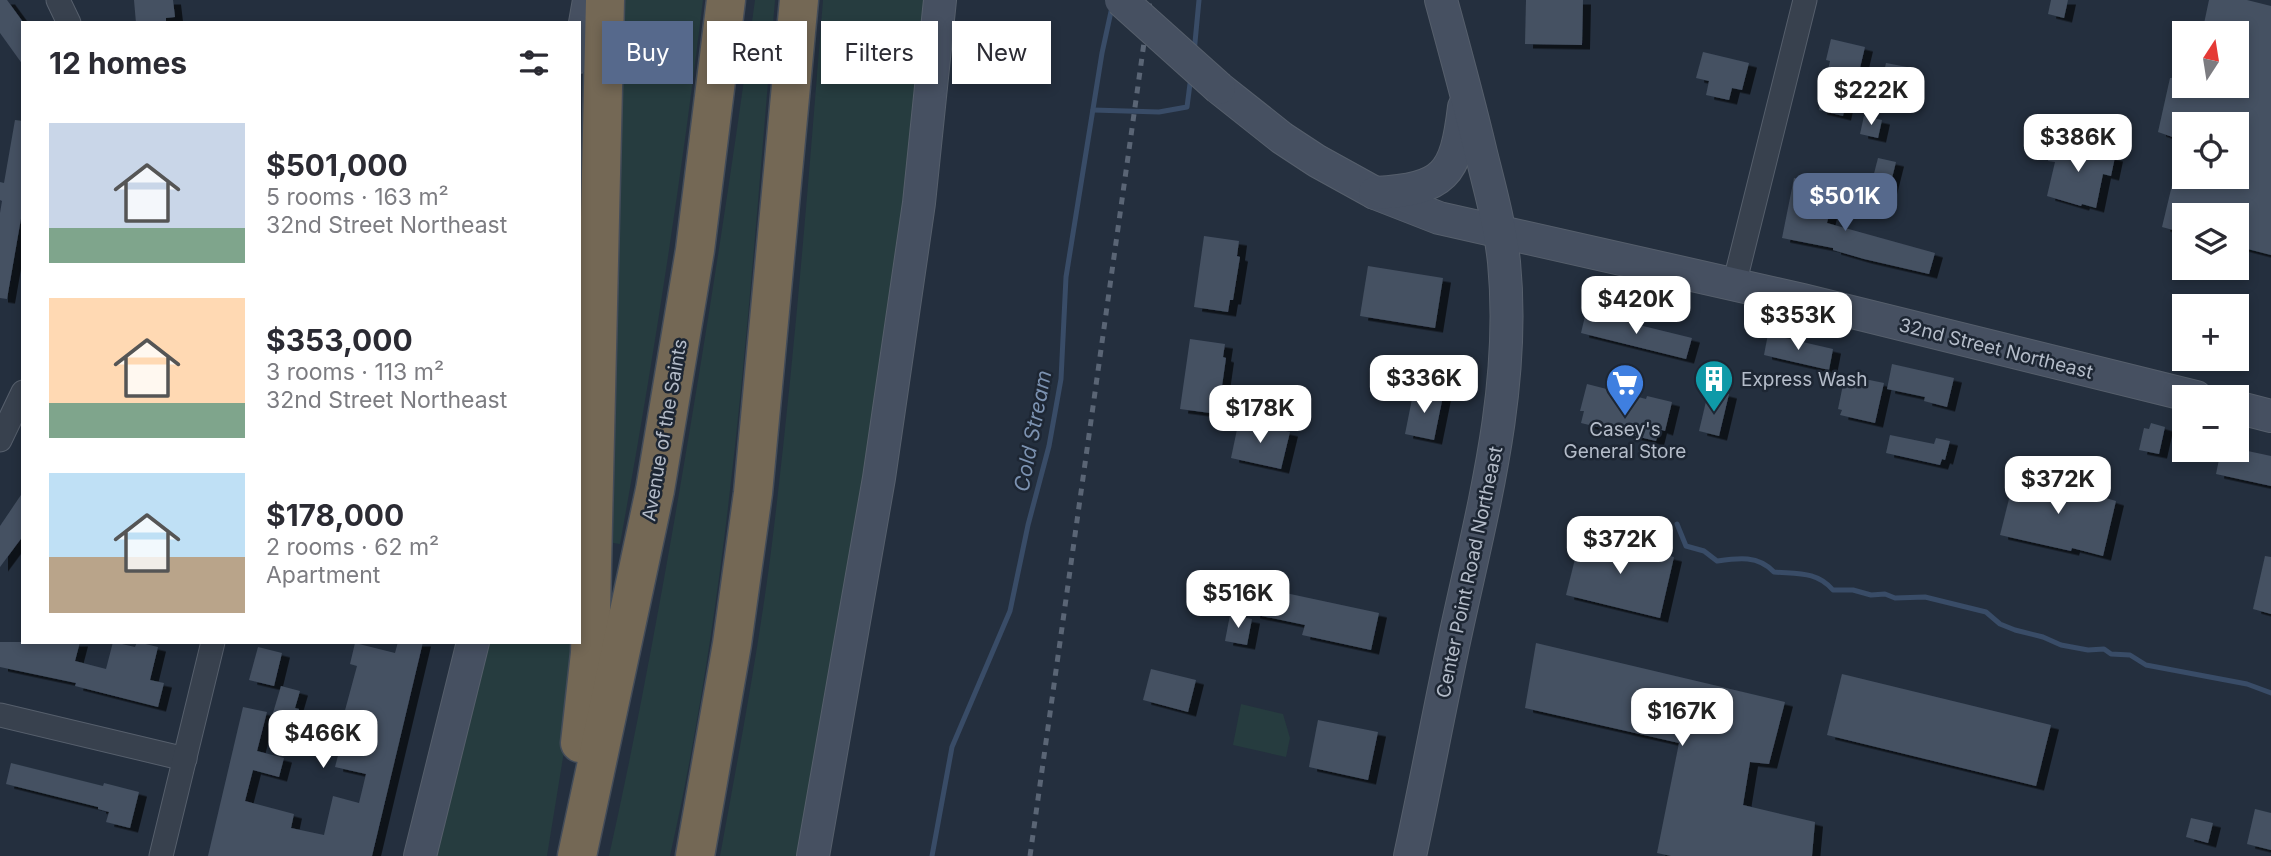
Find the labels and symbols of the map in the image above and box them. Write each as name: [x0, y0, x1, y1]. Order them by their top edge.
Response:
north arrow: [2172, 21, 2249, 98]
pin: $222K: [1822, 68, 1920, 127]
pin: $386K: [2029, 114, 2127, 174]
pin: $501K: [1796, 174, 1894, 233]
pin: $420K: [1587, 276, 1685, 336]
pin: $353K: [1749, 292, 1847, 352]
street label: 32nd Street Northeast: [1896, 313, 2095, 384]
street label: Avenue of the Saints: [637, 337, 692, 523]
pin: $336K: [1375, 356, 1473, 415]
building icon: Express Wash: [1693, 358, 1735, 413]
supermarket icon: Casey's General Store: [1604, 362, 1646, 417]
water label: Cold Stream: [1008, 368, 1057, 494]
place label: Express Wash: [1741, 368, 1867, 391]
pin: $178K: [1211, 386, 1309, 445]
place label: Casey's General Store: [1564, 418, 1686, 463]
street label: Center Point Road Northeast: [1432, 444, 1507, 700]
pin: $372K: [2009, 456, 2107, 516]
pin: $372K: [1571, 516, 1669, 576]
pin: $516K: [1189, 570, 1287, 630]
pin: $167K: [1633, 688, 1731, 748]
pin: $466K: [274, 710, 372, 770]

